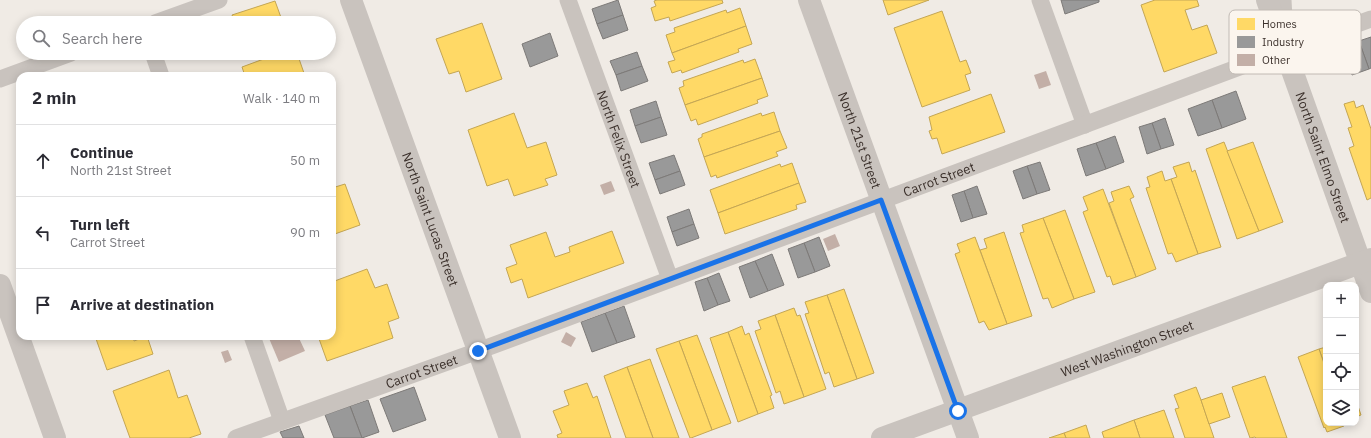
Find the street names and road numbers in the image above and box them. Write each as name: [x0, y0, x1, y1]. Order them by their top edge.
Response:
street label: North Felix Street: [593, 88, 644, 190]
street label: North 21st Street: [835, 89, 885, 191]
street label: North Saint Elmo Street: [1292, 90, 1354, 225]
street label: North Saint Lucas Street: [398, 150, 463, 288]
street label: Carrot Street: [901, 158, 977, 200]
street label: West Washington Street: [1058, 316, 1196, 380]
street label: Carrot Street: [383, 351, 460, 392]

